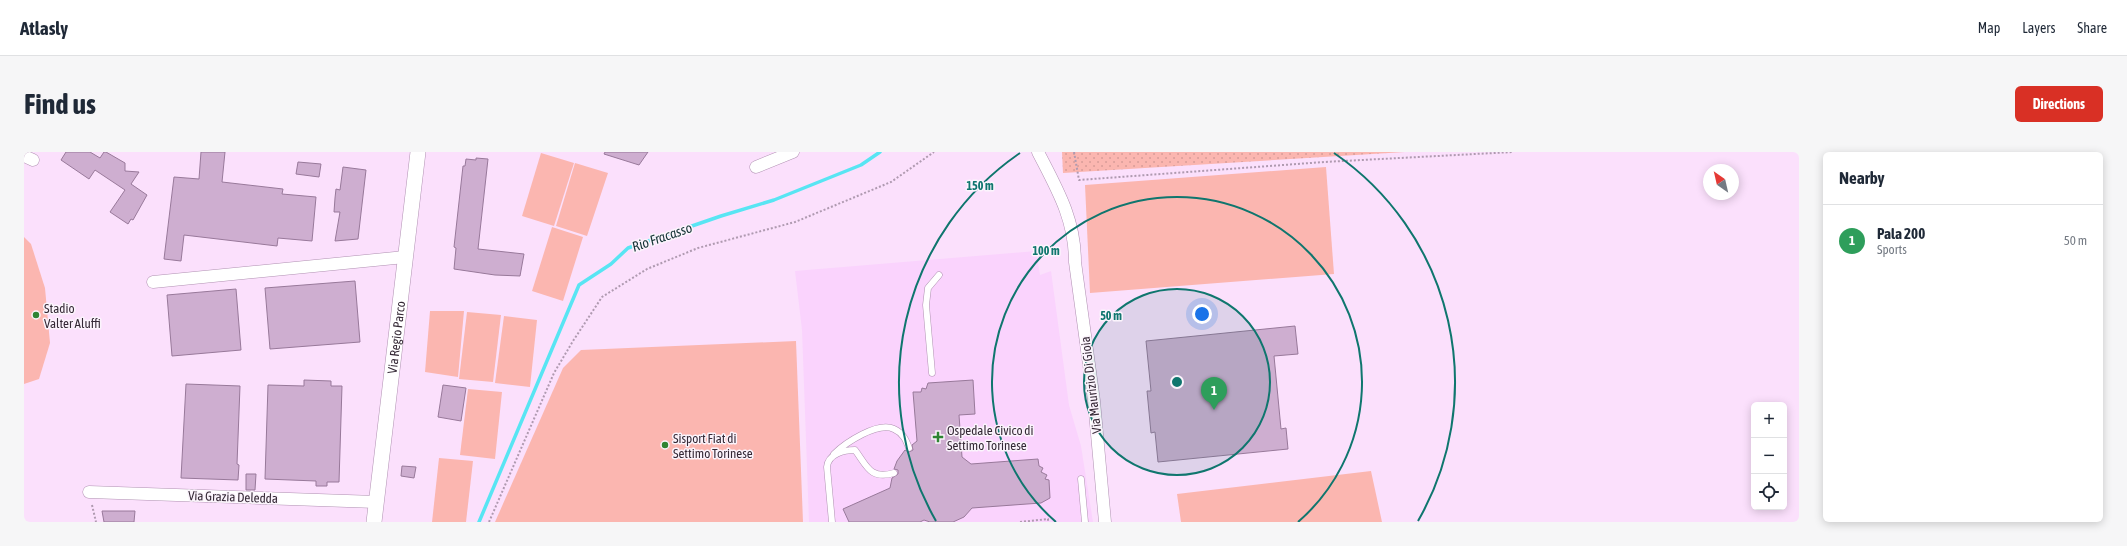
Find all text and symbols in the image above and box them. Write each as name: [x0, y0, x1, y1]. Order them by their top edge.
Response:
text: Atlasly: [20, 17, 68, 39]
text: Map: [1978, 20, 2000, 36]
text: Layers: [2022, 20, 2055, 36]
text: Share: [2077, 20, 2107, 36]
button: Directions: [2015, 86, 2103, 122]
text: Find us: [24, 88, 96, 120]
north arrow: [1703, 164, 1739, 200]
text: Nearby: [1839, 168, 1885, 188]
text: 150 m: [966, 179, 994, 193]
water label: Rio Fracasso: [630, 219, 695, 255]
text: Pala 200: [1877, 225, 1925, 242]
text: 1: [1849, 233, 1855, 248]
text: 50 m: [2064, 233, 2087, 248]
text: Sports: [1877, 242, 1907, 257]
text: 100 m: [1032, 244, 1060, 258]
street label: Via Regio Parco: [384, 300, 408, 374]
place label: Stadio Valter Aluffi: [44, 301, 101, 331]
your location: [1192, 304, 1212, 324]
text: 50 m: [1100, 309, 1122, 323]
marker: Stadio Valter Aluffi: [31, 310, 41, 320]
street label: Via Maurizio Di Gioia: [1078, 336, 1104, 434]
centre of rings: [1170, 375, 1184, 389]
pin: 1: [1201, 377, 1227, 410]
map controls: [1751, 402, 1787, 510]
button: +: [1751, 402, 1787, 438]
place label: Ospedale Civico di Settimo Torinese: [947, 423, 1033, 453]
place label: Sisport Fiat di Settimo Torinese: [673, 431, 753, 461]
marker: Ospedale Civico di Settimo Torinese: [932, 431, 944, 443]
button: −: [1751, 438, 1787, 474]
marker: Sisport Fiat di Settimo Torinese: [660, 440, 670, 450]
button: locate: [1751, 474, 1787, 510]
street label: Via Grazia Deledda: [188, 488, 278, 506]

